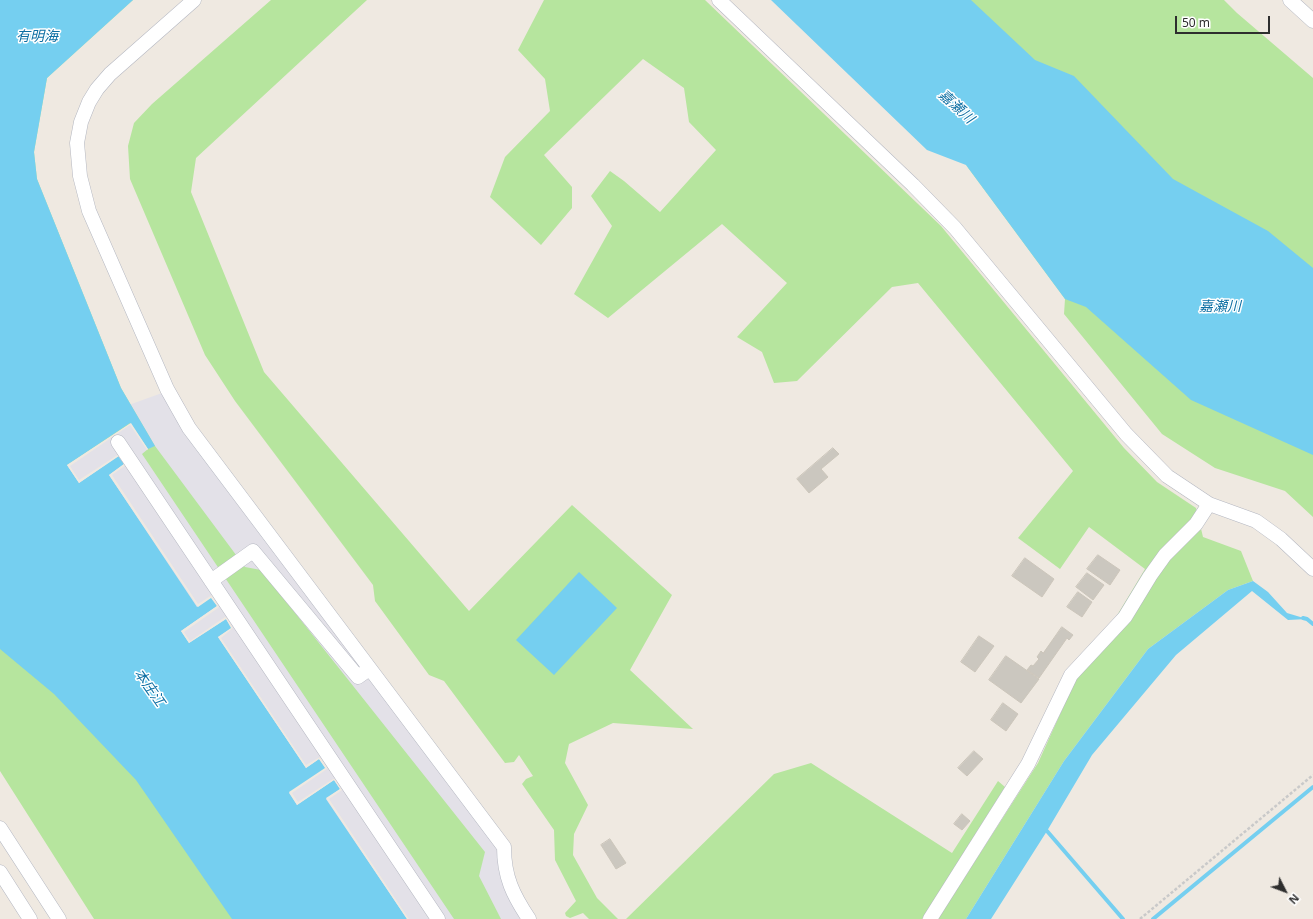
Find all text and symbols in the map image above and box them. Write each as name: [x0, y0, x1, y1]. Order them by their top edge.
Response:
scale bar: [1177, 8, 1272, 34]
text: 50 m: [1182, 14, 1210, 31]
water label: 有明海: [16, 29, 58, 45]
water label: 嘉瀬川: [935, 87, 977, 127]
water label: 嘉瀬川: [1199, 299, 1241, 315]
water label: 本庄江: [130, 666, 168, 710]
north arrow: [1265, 871, 1305, 911]
text: N: [1286, 891, 1303, 908]

